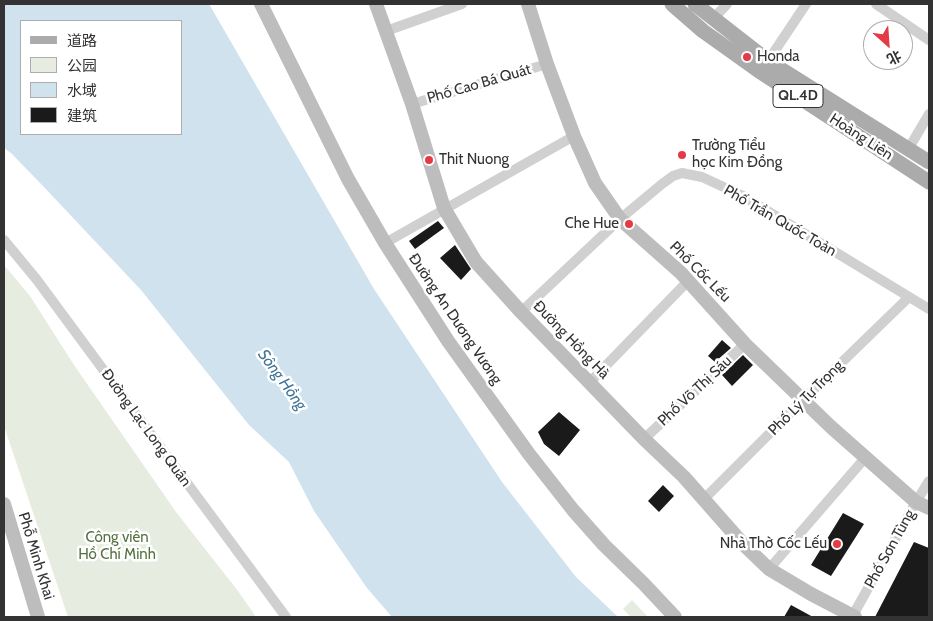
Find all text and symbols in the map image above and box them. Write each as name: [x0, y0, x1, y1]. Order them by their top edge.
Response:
legend: [20, 20, 182, 135]
north arrow: [863, 20, 913, 70]
text: 道路: [67, 32, 97, 50]
text: 北: [884, 46, 904, 69]
place label: Honda: [757, 48, 800, 66]
marker: Honda: [741, 51, 753, 63]
text: 公园: [67, 57, 97, 75]
street label: Phố Cao Bá Quát: [425, 61, 533, 107]
text: 水域: [67, 82, 97, 100]
road number: QL.4D: [773, 84, 823, 108]
text: 建筑: [67, 107, 97, 125]
street label: Hoàng Liên: [826, 110, 896, 164]
place label: Trường Tiểu học Kim Đồng: [692, 137, 782, 172]
marker: Trường Tiểu học Kim Đồng: [676, 149, 688, 161]
place label: Thit Nuong: [439, 151, 509, 169]
marker: Thit Nuong: [423, 154, 435, 166]
street label: Phố Trần Quốc Toản: [721, 181, 839, 261]
place label: Che Hue: [565, 215, 619, 233]
marker: Che Hue: [623, 218, 635, 230]
street label: Phố Cốc Lếu: [666, 238, 734, 306]
street label: Đường An Dương Vương: [404, 250, 506, 388]
street label: Đường Hồng Hà: [529, 297, 613, 383]
water label: Sông Hồng: [254, 346, 310, 414]
street label: Phố Võ Thị Sáu: [654, 352, 736, 430]
street label: Phố Lý Tự Trọng: [765, 357, 847, 439]
street label: Đường Lạc Long Quân: [97, 366, 195, 490]
street label: Phố Sơn Tùng: [861, 506, 919, 592]
street label: Phỗ Minh Khai: [14, 510, 58, 602]
park label: Công viên Hồ Chí Minh: [78, 529, 156, 564]
place label: Nhà Thờ Cốc Lếu: [720, 535, 827, 553]
marker: Nhà Thờ Cốc Lếu: [831, 538, 843, 550]

